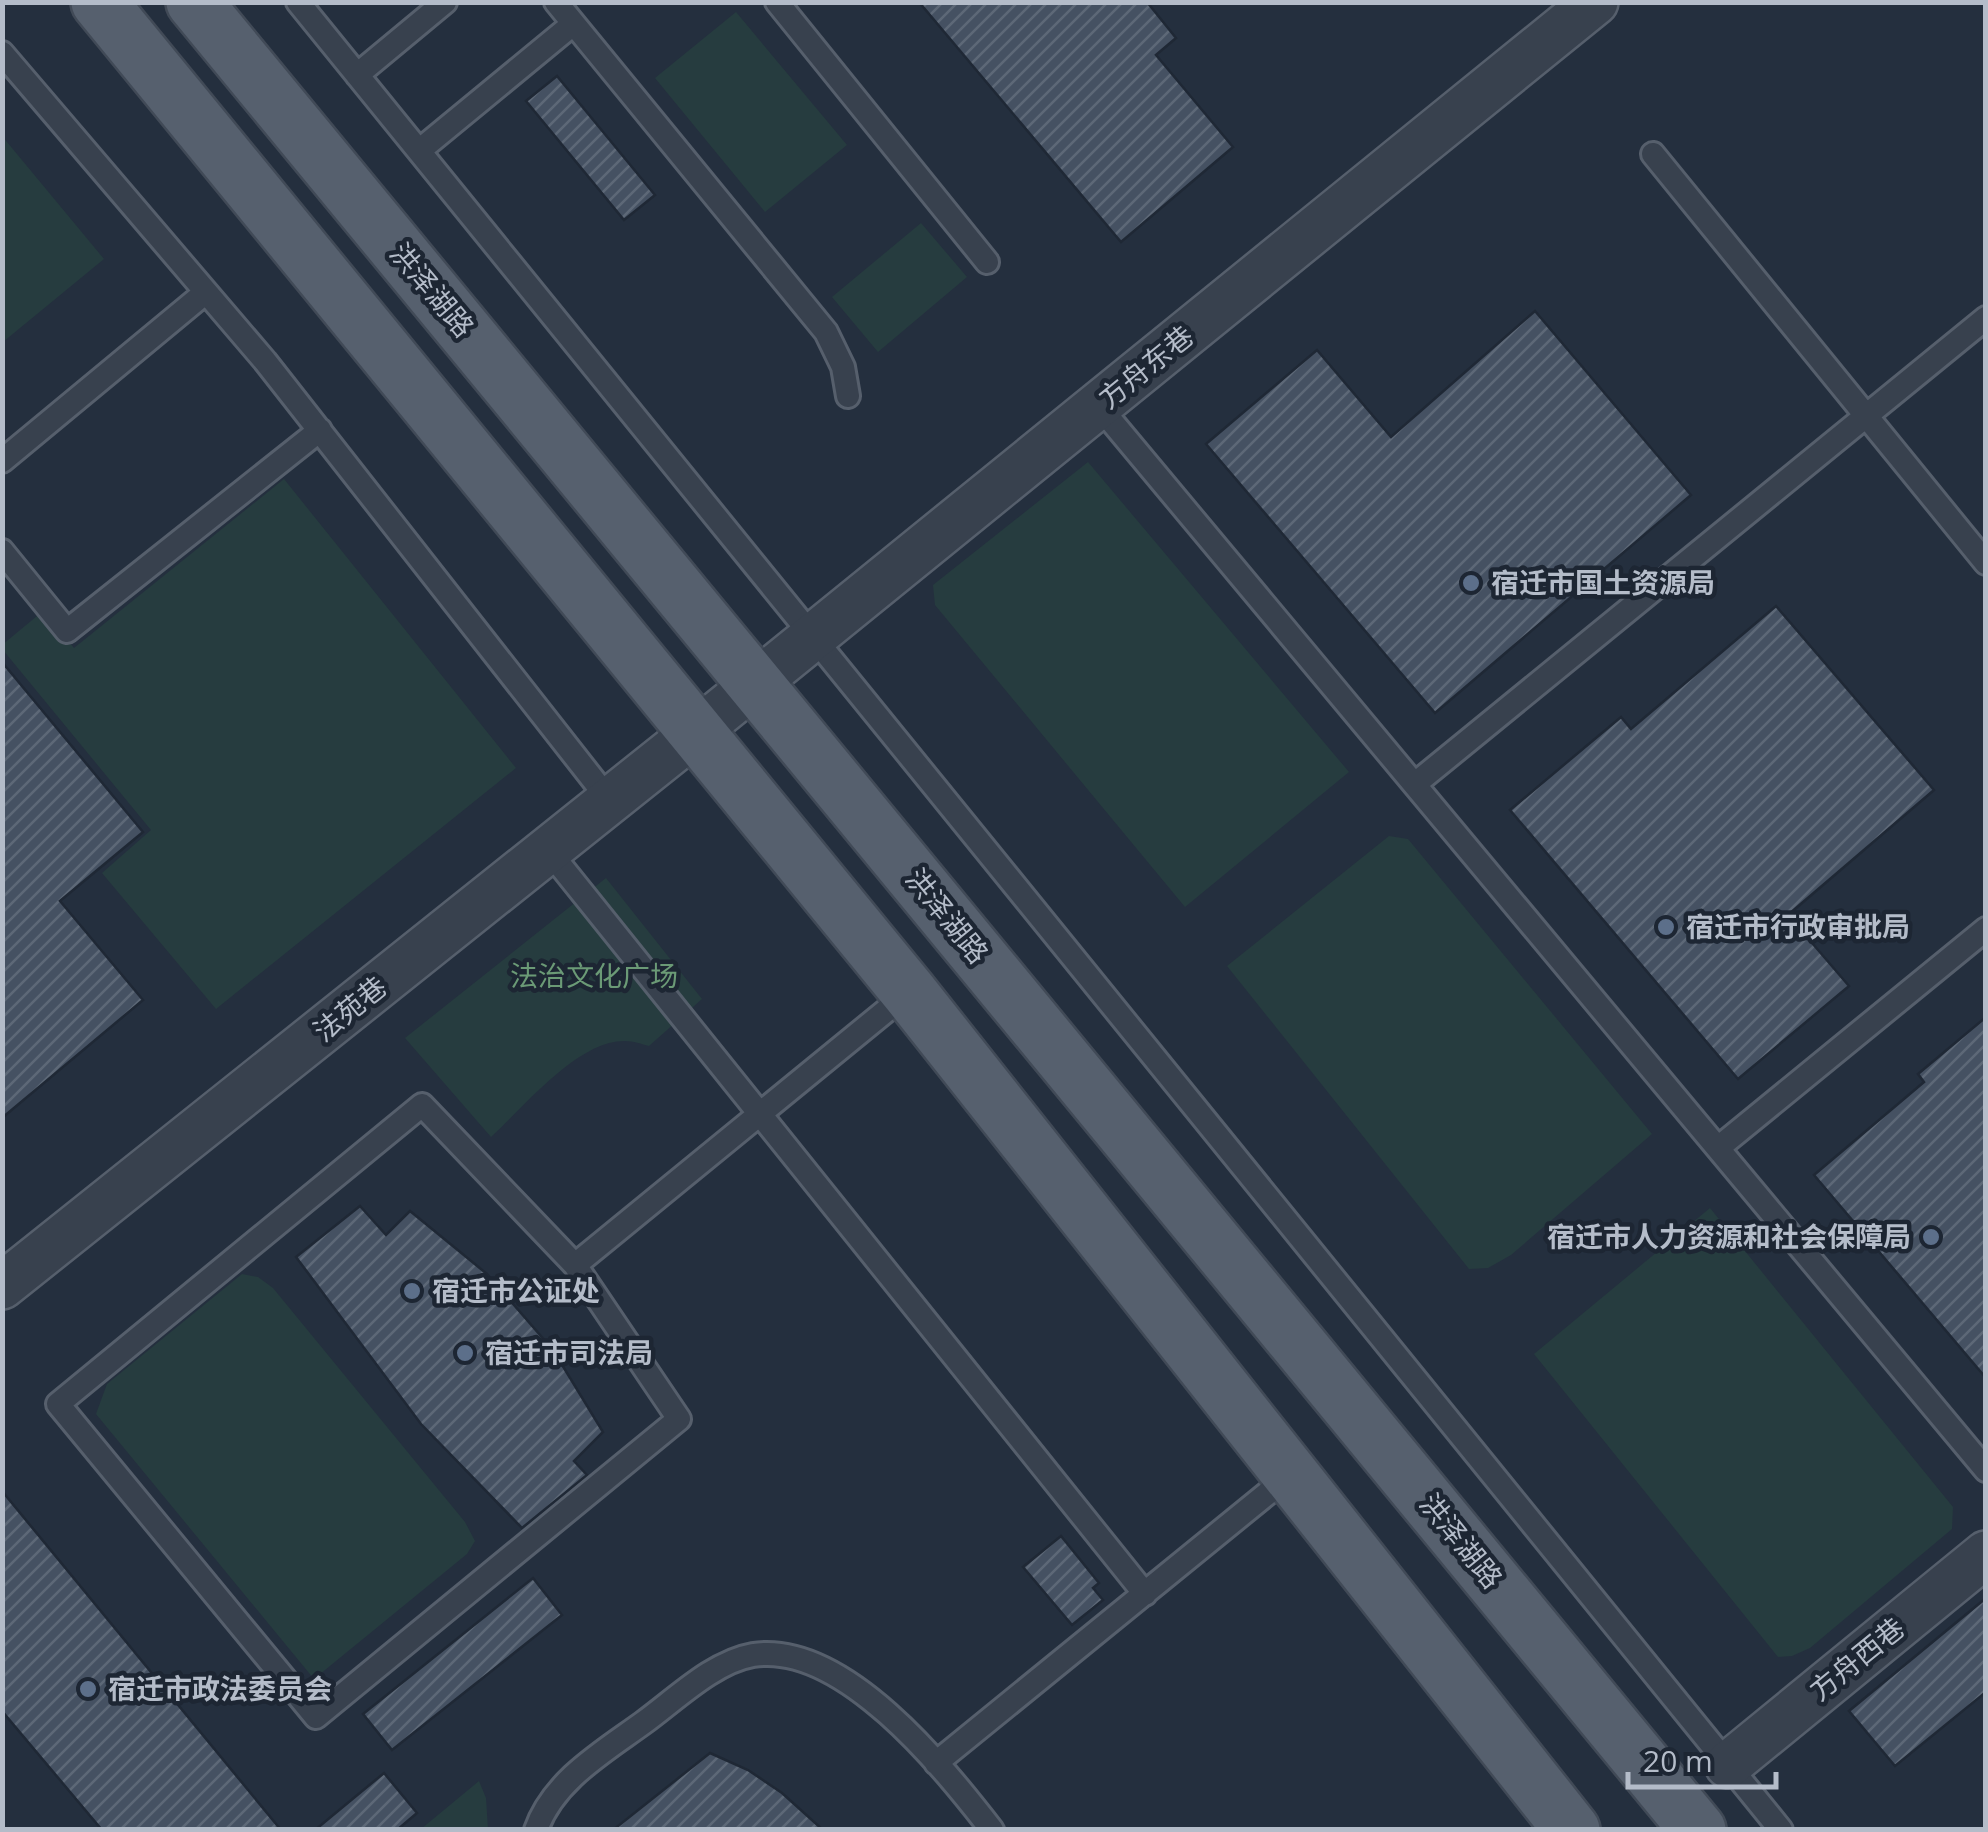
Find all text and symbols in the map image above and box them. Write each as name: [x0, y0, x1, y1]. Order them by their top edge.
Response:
street label: 洪泽湖路: [382, 234, 483, 344]
street label: 方舟东巷: [1090, 316, 1201, 416]
place label: 宿迁市国土资源局: [1491, 563, 1715, 601]
marker: 宿迁市国土资源局: [1460, 572, 1482, 594]
street label: 洪泽湖路: [898, 860, 998, 971]
place label: 宿迁市行政审批局: [1686, 907, 1910, 945]
marker: 宿迁市行政审批局: [1655, 916, 1677, 938]
park label: 法治文化广场: [510, 956, 678, 994]
street label: 法苑巷: [305, 967, 394, 1049]
place label: 宿迁市人力资源和社会保障局: [1547, 1217, 1911, 1255]
marker: 宿迁市人力资源和社会保障局: [1920, 1226, 1942, 1248]
place label: 宿迁市公证处: [432, 1271, 600, 1309]
marker: 宿迁市公证处: [401, 1280, 423, 1302]
place label: 宿迁市司法局: [485, 1333, 653, 1371]
marker: 宿迁市司法局: [454, 1342, 476, 1364]
street label: 洪泽湖路: [1412, 1485, 1512, 1596]
street label: 方舟西巷: [1801, 1608, 1912, 1708]
place label: 宿迁市政法委员会: [108, 1669, 332, 1707]
marker: 宿迁市政法委员会: [77, 1678, 99, 1700]
scale bar: [1628, 1727, 1776, 1789]
text: 20 m: [1643, 1740, 1713, 1781]

